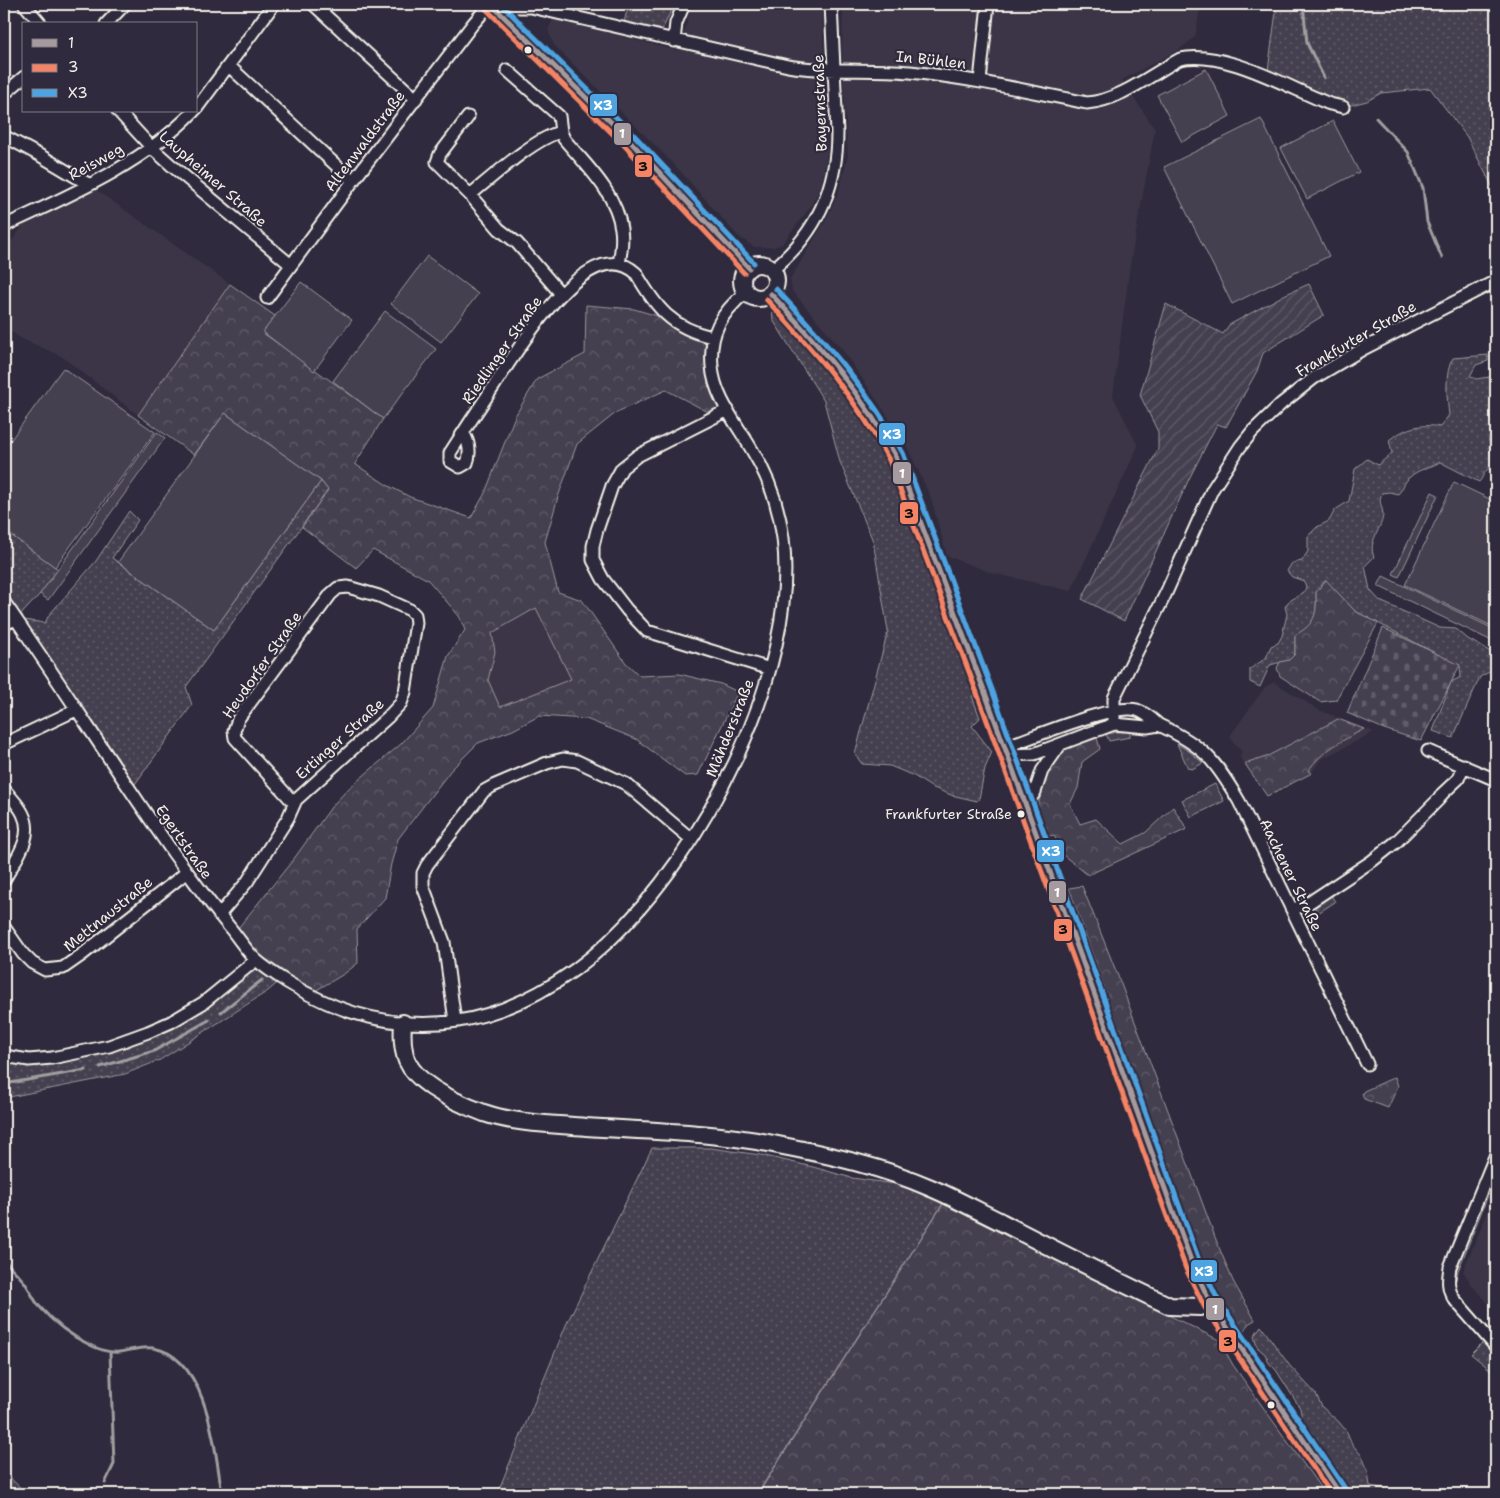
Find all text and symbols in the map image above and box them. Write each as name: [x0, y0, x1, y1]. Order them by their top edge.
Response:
legend: [22, 22, 198, 112]
text: 1: [68, 33, 74, 53]
unlabelled marker: [523, 45, 533, 55]
street label: In Bühlen: [895, 46, 967, 74]
street label: Bayernstraße: [808, 54, 832, 152]
text: 3: [68, 57, 79, 77]
text: X3: [68, 83, 88, 103]
street label: Altenwaldstraße: [320, 86, 410, 196]
line badge: X3: [589, 93, 618, 117]
text: X3: [593, 96, 613, 114]
line badge: 1: [613, 122, 632, 146]
text: 1: [619, 124, 625, 142]
street label: Laupheimer Straße: [155, 126, 271, 232]
street label: Reisweg: [65, 139, 127, 185]
line badge: 3: [634, 154, 653, 178]
text: 3: [638, 157, 648, 175]
street label: Riedlinger Straße: [457, 292, 547, 408]
street label: Frankfurter Straße: [1292, 296, 1420, 382]
line badge: X3: [878, 422, 906, 446]
text: X3: [882, 425, 902, 443]
line badge: 1: [892, 461, 912, 485]
text: 1: [899, 464, 905, 482]
line badge: 3: [899, 501, 919, 525]
text: 3: [904, 504, 914, 522]
street label: Heudorfer Straße: [218, 608, 306, 722]
street label: Mähderstraße: [701, 676, 759, 780]
street label: Ertinger Straße: [291, 694, 389, 784]
street label: Egertstraße: [151, 801, 217, 883]
place label: Frankfurter Straße: [885, 805, 1012, 823]
marker: Frankfurter Straße: [1016, 809, 1026, 819]
street label: Aachener Straße: [1255, 815, 1327, 935]
line badge: X3: [1036, 839, 1065, 863]
text: X3: [1041, 842, 1061, 860]
street label: Mettnaustraße: [59, 872, 157, 956]
line badge: 1: [1048, 880, 1067, 904]
text: 1: [1054, 883, 1060, 901]
line badge: 3: [1053, 918, 1073, 942]
text: 3: [1058, 920, 1068, 938]
line badge: X3: [1190, 1259, 1218, 1283]
text: X3: [1194, 1262, 1214, 1280]
line badge: 1: [1205, 1297, 1225, 1321]
text: 1: [1212, 1300, 1218, 1318]
line badge: 3: [1218, 1329, 1237, 1353]
text: 3: [1223, 1332, 1233, 1350]
unlabelled marker: [1266, 1400, 1276, 1410]

